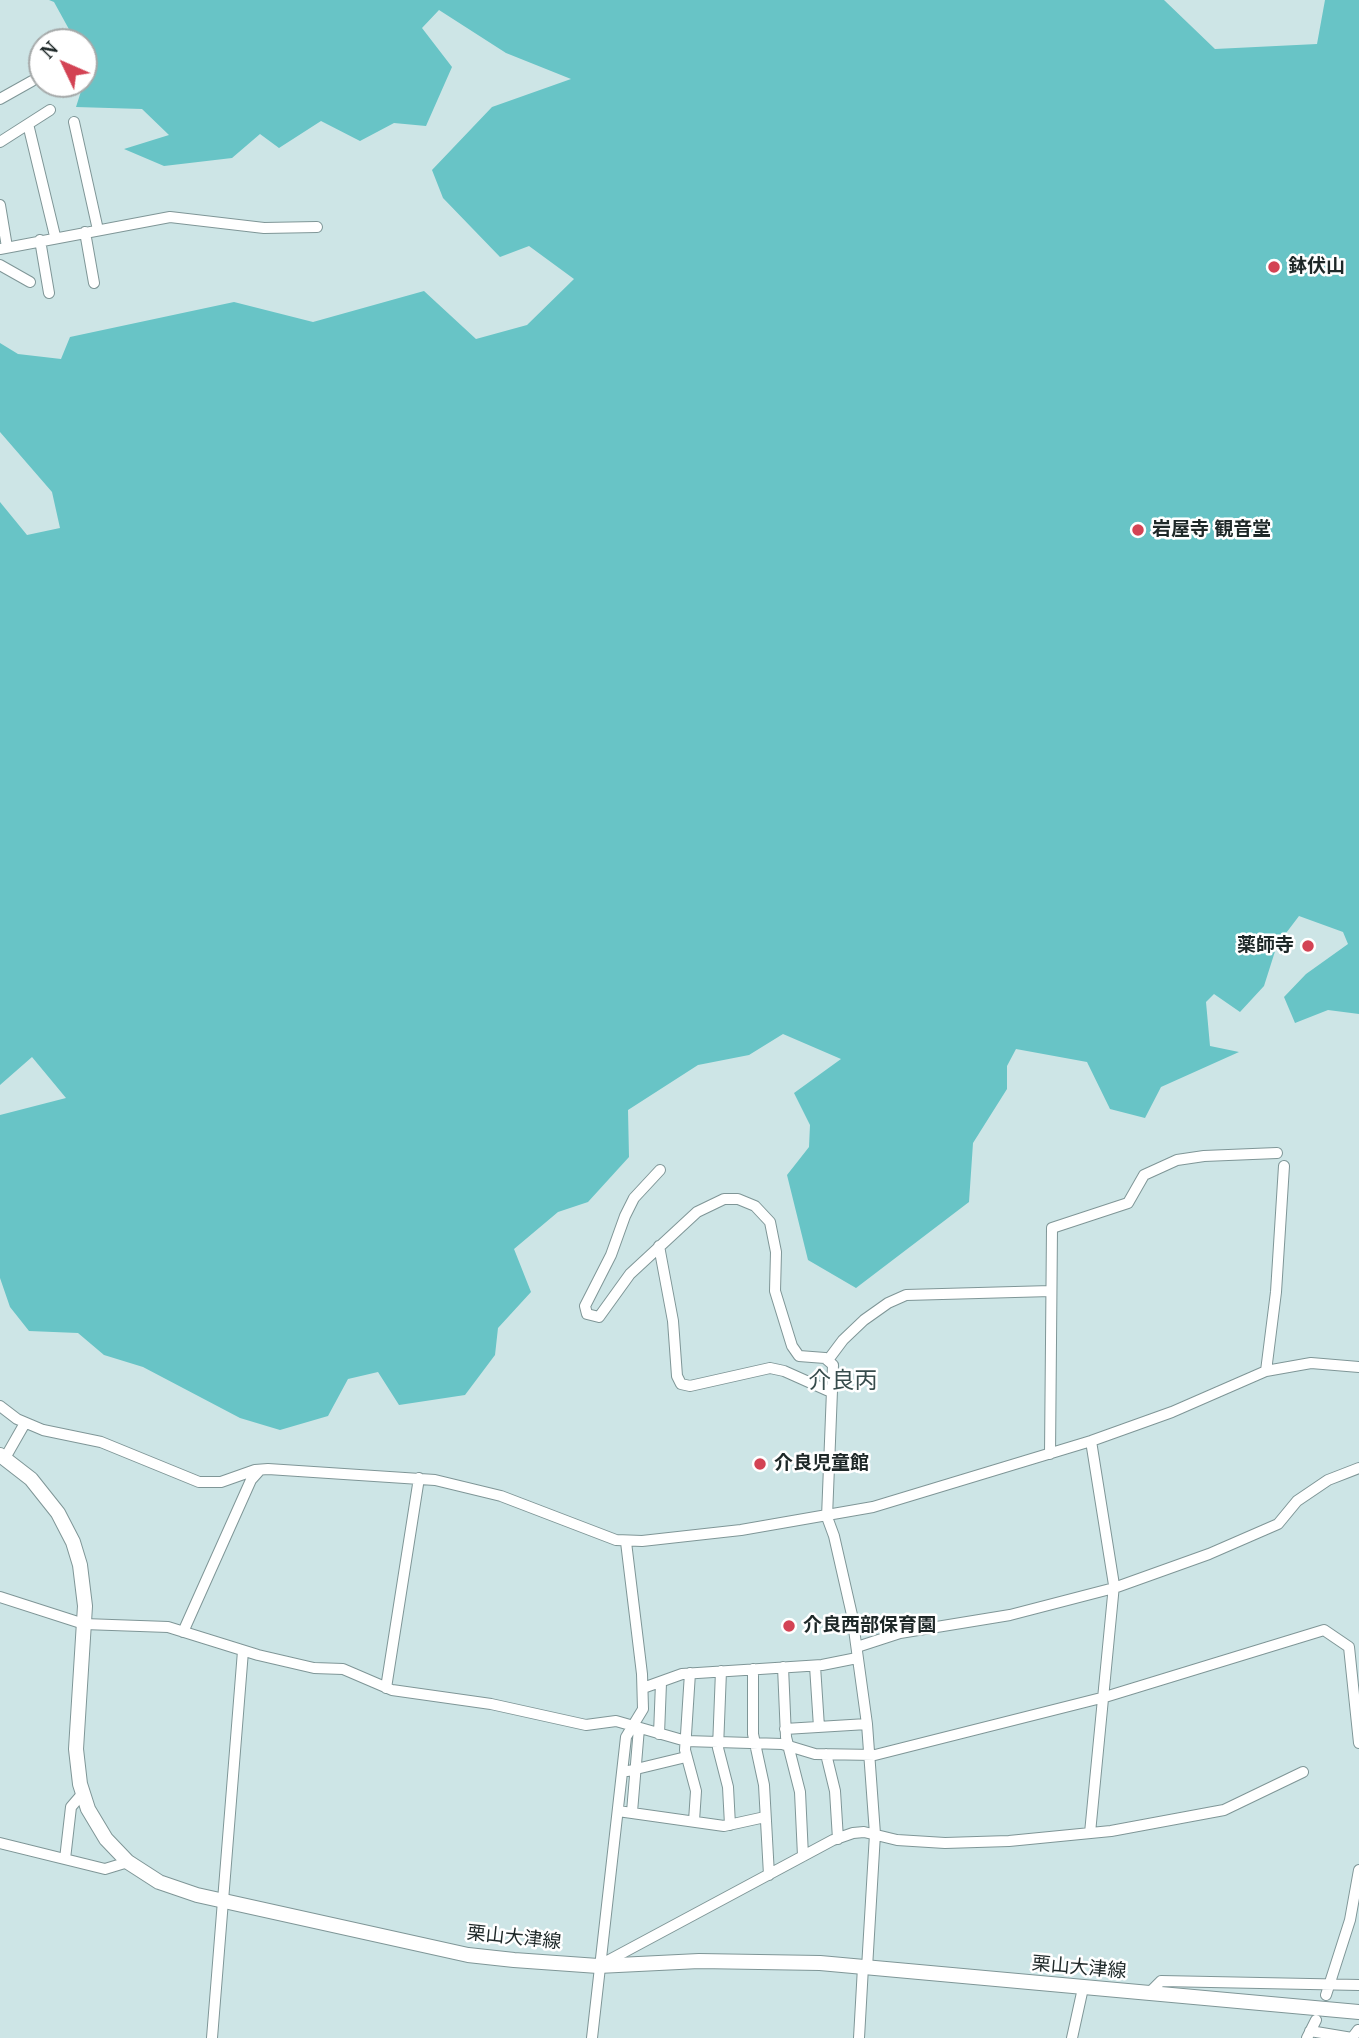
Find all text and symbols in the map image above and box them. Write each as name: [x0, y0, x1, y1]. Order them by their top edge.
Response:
north arrow: [28, 28, 98, 98]
text: N: [35, 36, 63, 63]
place label: 鉢伏山: [1288, 256, 1345, 278]
marker: 鉢伏山: [1266, 259, 1282, 275]
place label: 岩屋寺 観音堂: [1152, 519, 1271, 541]
marker: 岩屋寺 観音堂: [1130, 522, 1146, 538]
place label: 薬師寺: [1237, 935, 1294, 957]
marker: 薬師寺: [1300, 938, 1316, 954]
district label: 介良丙: [809, 1367, 877, 1395]
place label: 介良児童館: [774, 1453, 869, 1475]
marker: 介良児童館: [752, 1456, 768, 1472]
place label: 介良西部保育園: [803, 1615, 936, 1637]
marker: 介良西部保育園: [781, 1618, 797, 1634]
street label: 栗山大津線: [466, 1922, 562, 1954]
street label: 栗山大津線: [1031, 1953, 1127, 1983]

